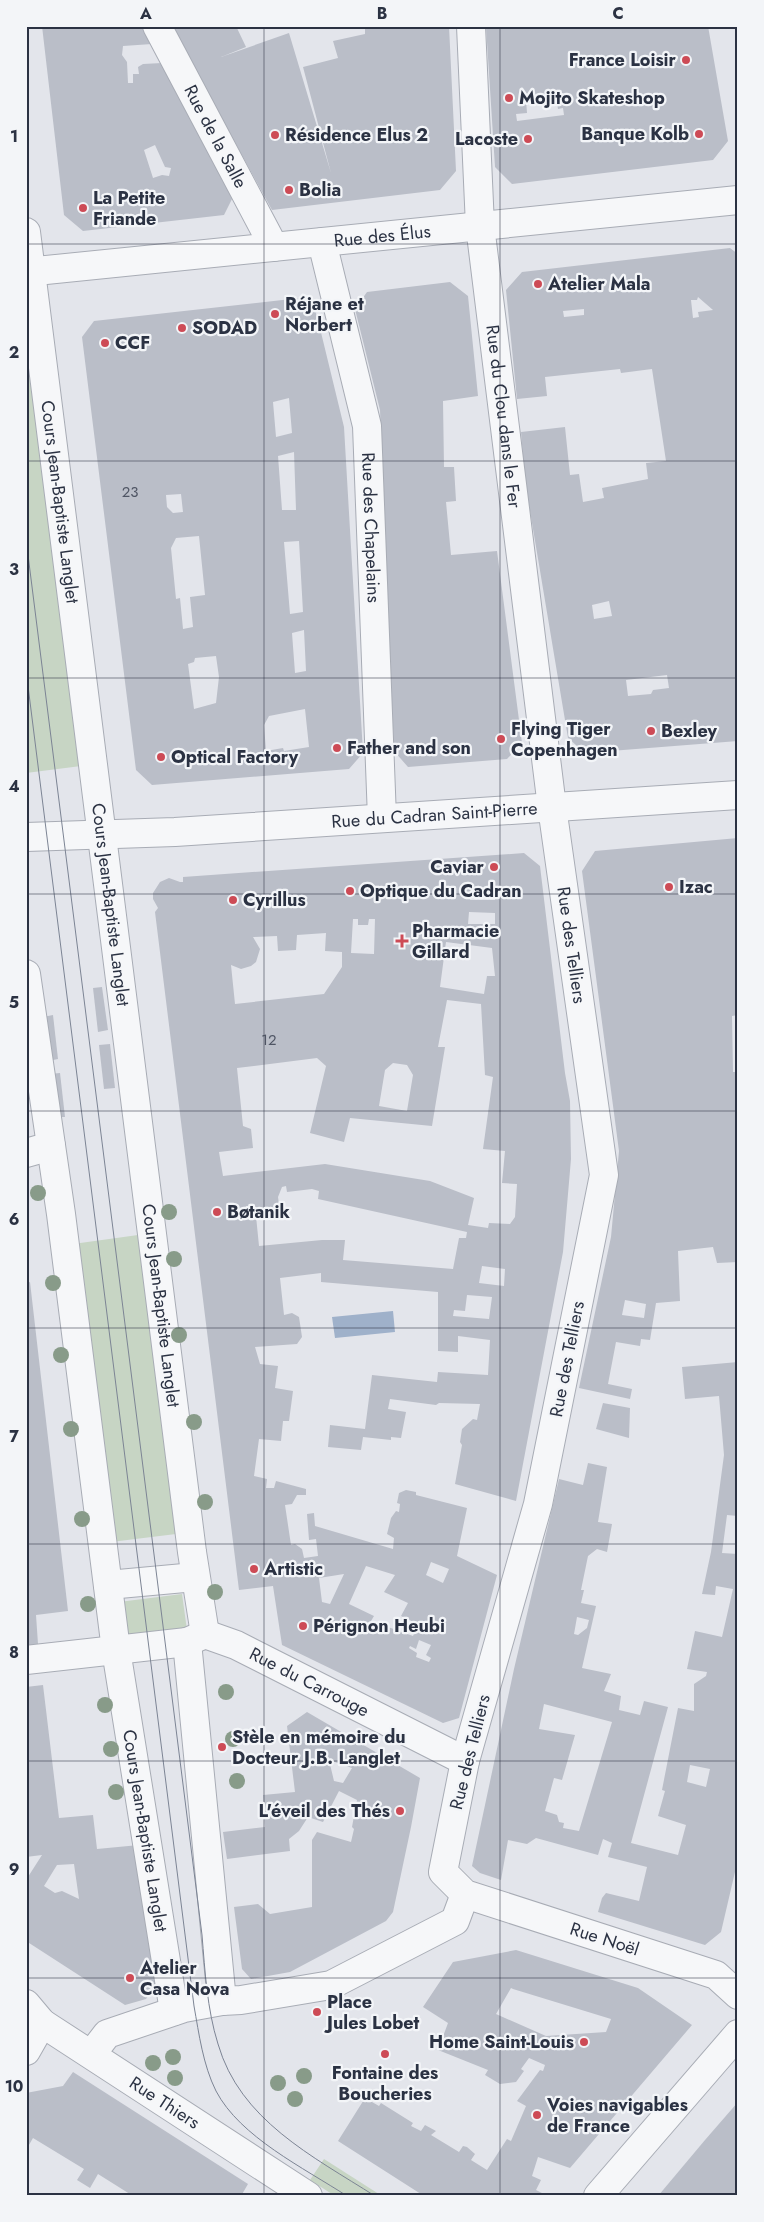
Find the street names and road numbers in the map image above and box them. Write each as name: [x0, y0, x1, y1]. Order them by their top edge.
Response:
street label: Rue de la Salle: [177, 80, 254, 193]
street label: Rue des Élus: [333, 218, 432, 254]
street label: Rue du Clou dans le Fer: [479, 323, 528, 510]
street label: Cours Jean-Baptiste Langlet: [34, 399, 86, 606]
street label: Rue des Chapelains: [355, 452, 387, 603]
street label: Rue du Cadran Saint-Pierre: [331, 795, 538, 835]
street label: Cours Jean-Baptiste Langlet: [85, 802, 136, 1008]
street label: Rue des Telliers: [550, 885, 593, 1005]
street label: Cours Jean-Baptiste Langlet: [135, 1202, 187, 1409]
street label: Rue des Telliers: [543, 1299, 591, 1419]
street label: Rue du Carrouge: [245, 1641, 374, 1723]
street label: Rue des Telliers: [443, 1692, 497, 1812]
street label: Cours Jean-Baptiste Langlet: [116, 1728, 174, 1934]
street label: Rue Noël: [567, 1916, 643, 1962]
street label: Rue Thiers: [124, 2070, 205, 2135]

